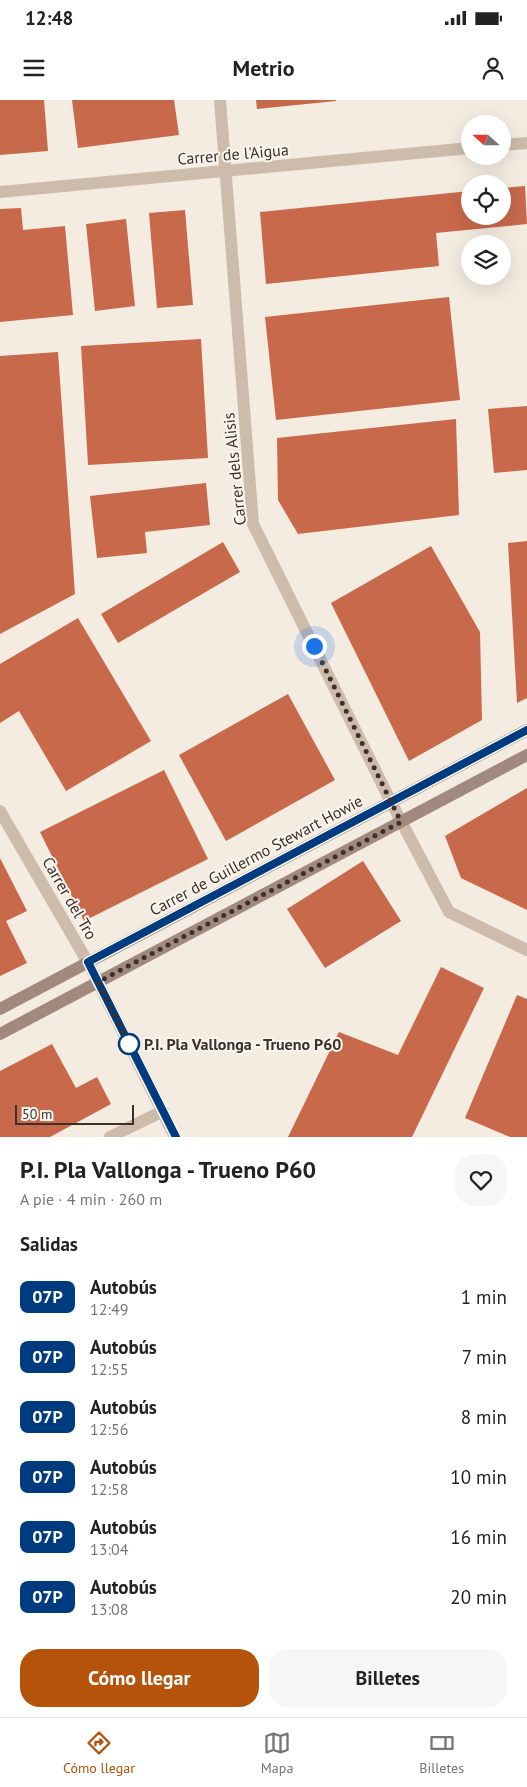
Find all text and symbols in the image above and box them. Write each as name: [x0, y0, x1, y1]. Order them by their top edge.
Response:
text: 12:48: [25, 6, 73, 30]
icon: menu: [20, 54, 48, 82]
text: Metrio: [233, 54, 294, 82]
icon: person: [479, 54, 507, 82]
north arrow: [461, 115, 511, 165]
map controls: [461, 115, 511, 285]
street label: Carrer de l'Aigua: [177, 139, 289, 169]
button: locate: [461, 175, 511, 225]
button: layers: [461, 235, 511, 285]
street label: Carrer dels Alisis: [218, 411, 250, 526]
your location: [302, 634, 327, 659]
street label: Carrer de Guillermo Stewart Howie: [146, 790, 366, 920]
street label: Carrer del Tro: [38, 853, 102, 943]
marker: P.I. Pla Vallonga - Trueno P60: [118, 1033, 140, 1055]
place label: P.I. Pla Vallonga - Trueno P60: [144, 1034, 341, 1054]
scale bar: [15, 1102, 134, 1125]
text: 50 m: [22, 1105, 52, 1123]
text: P.I. Pla Vallonga - Trueno P60: [20, 1154, 316, 1185]
button: heart: [455, 1154, 507, 1206]
text: A pie · 4 min · 260 m: [20, 1189, 162, 1209]
text: Salidas: [20, 1232, 78, 1256]
text: Autobús: [90, 1275, 157, 1299]
text: 07P: [32, 1285, 63, 1308]
text: 1 min: [461, 1285, 507, 1309]
text: 12:49: [90, 1299, 128, 1319]
text: Autobús: [90, 1335, 157, 1359]
text: 07P: [32, 1345, 63, 1368]
text: 7 min: [462, 1345, 507, 1369]
text: 12:55: [90, 1359, 128, 1379]
text: Autobús: [90, 1395, 157, 1419]
text: 07P: [32, 1405, 63, 1428]
text: 8 min: [461, 1405, 507, 1429]
text: 12:56: [90, 1419, 128, 1439]
text: Autobús: [90, 1455, 157, 1479]
text: 07P: [32, 1465, 63, 1488]
text: 10 min: [450, 1465, 507, 1489]
text: 12:58: [90, 1479, 128, 1499]
text: Autobús: [90, 1515, 157, 1539]
text: 07P: [32, 1525, 63, 1548]
text: 16 min: [450, 1525, 507, 1549]
text: 13:04: [90, 1539, 128, 1559]
text: Autobús: [90, 1575, 157, 1599]
text: 07P: [32, 1585, 63, 1608]
text: 20 min: [450, 1585, 507, 1609]
text: 13:08: [90, 1599, 128, 1619]
button: Cómo llegar: [20, 1649, 259, 1707]
button: Billetes: [269, 1649, 507, 1707]
tab: Cómo llegar: [63, 1729, 135, 1777]
tab: Mapa: [261, 1729, 293, 1777]
tab: Billetes: [419, 1729, 464, 1777]

